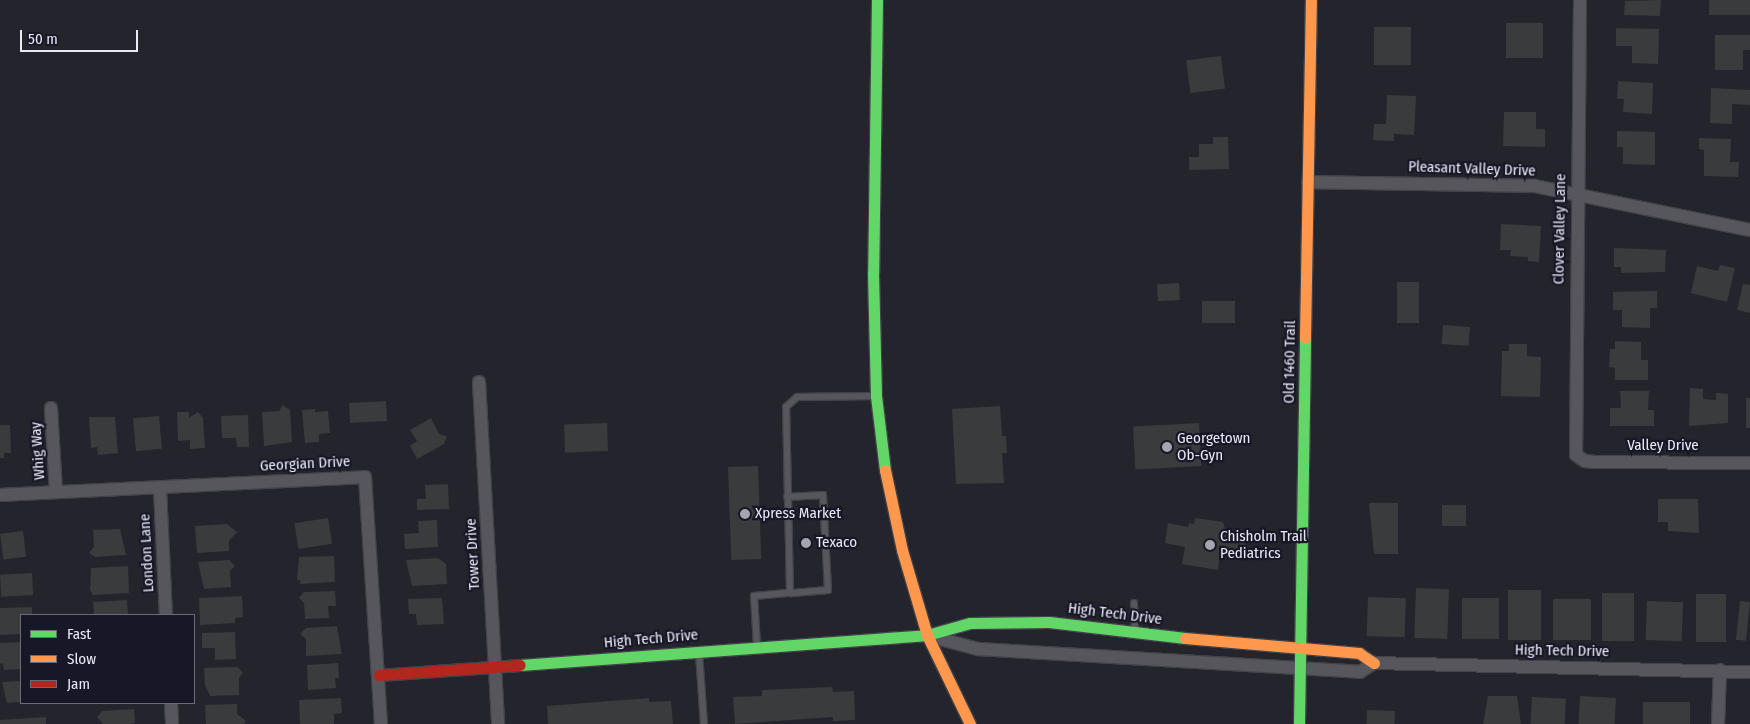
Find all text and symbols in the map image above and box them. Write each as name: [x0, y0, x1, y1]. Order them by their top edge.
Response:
scale bar: [22, 20, 140, 52]
text: 50 m: [28, 30, 58, 48]
street label: Pleasant Valley Drive: [1408, 158, 1536, 180]
street label: Clover Valley Lane: [1550, 173, 1570, 285]
street label: Old 1460 Trail: [1280, 320, 1300, 404]
street label: Whig Way: [27, 421, 49, 481]
place label: Georgetown Ob-Gyn: [1177, 429, 1250, 464]
street label: Valley Drive: [1627, 437, 1699, 455]
marker: Georgetown Ob-Gyn: [1161, 441, 1173, 453]
street label: Georgian Drive: [259, 453, 351, 475]
place label: Xpress Market: [755, 505, 841, 523]
marker: Xpress Market: [739, 508, 751, 520]
street label: London Lane: [136, 513, 158, 593]
street label: Tower Drive: [462, 518, 484, 590]
place label: Chisholm Trail Pediatrics: [1220, 527, 1307, 562]
place label: Texaco: [816, 534, 857, 552]
marker: Texaco: [800, 537, 812, 549]
marker: Chisholm Trail Pediatrics: [1204, 539, 1216, 551]
street label: High Tech Drive: [1067, 599, 1163, 629]
legend: [20, 614, 195, 704]
text: Fast: [67, 625, 91, 643]
street label: High Tech Drive: [603, 626, 699, 652]
street label: High Tech Drive: [1515, 641, 1609, 661]
text: Slow: [67, 650, 96, 668]
text: Jam: [67, 675, 90, 693]

